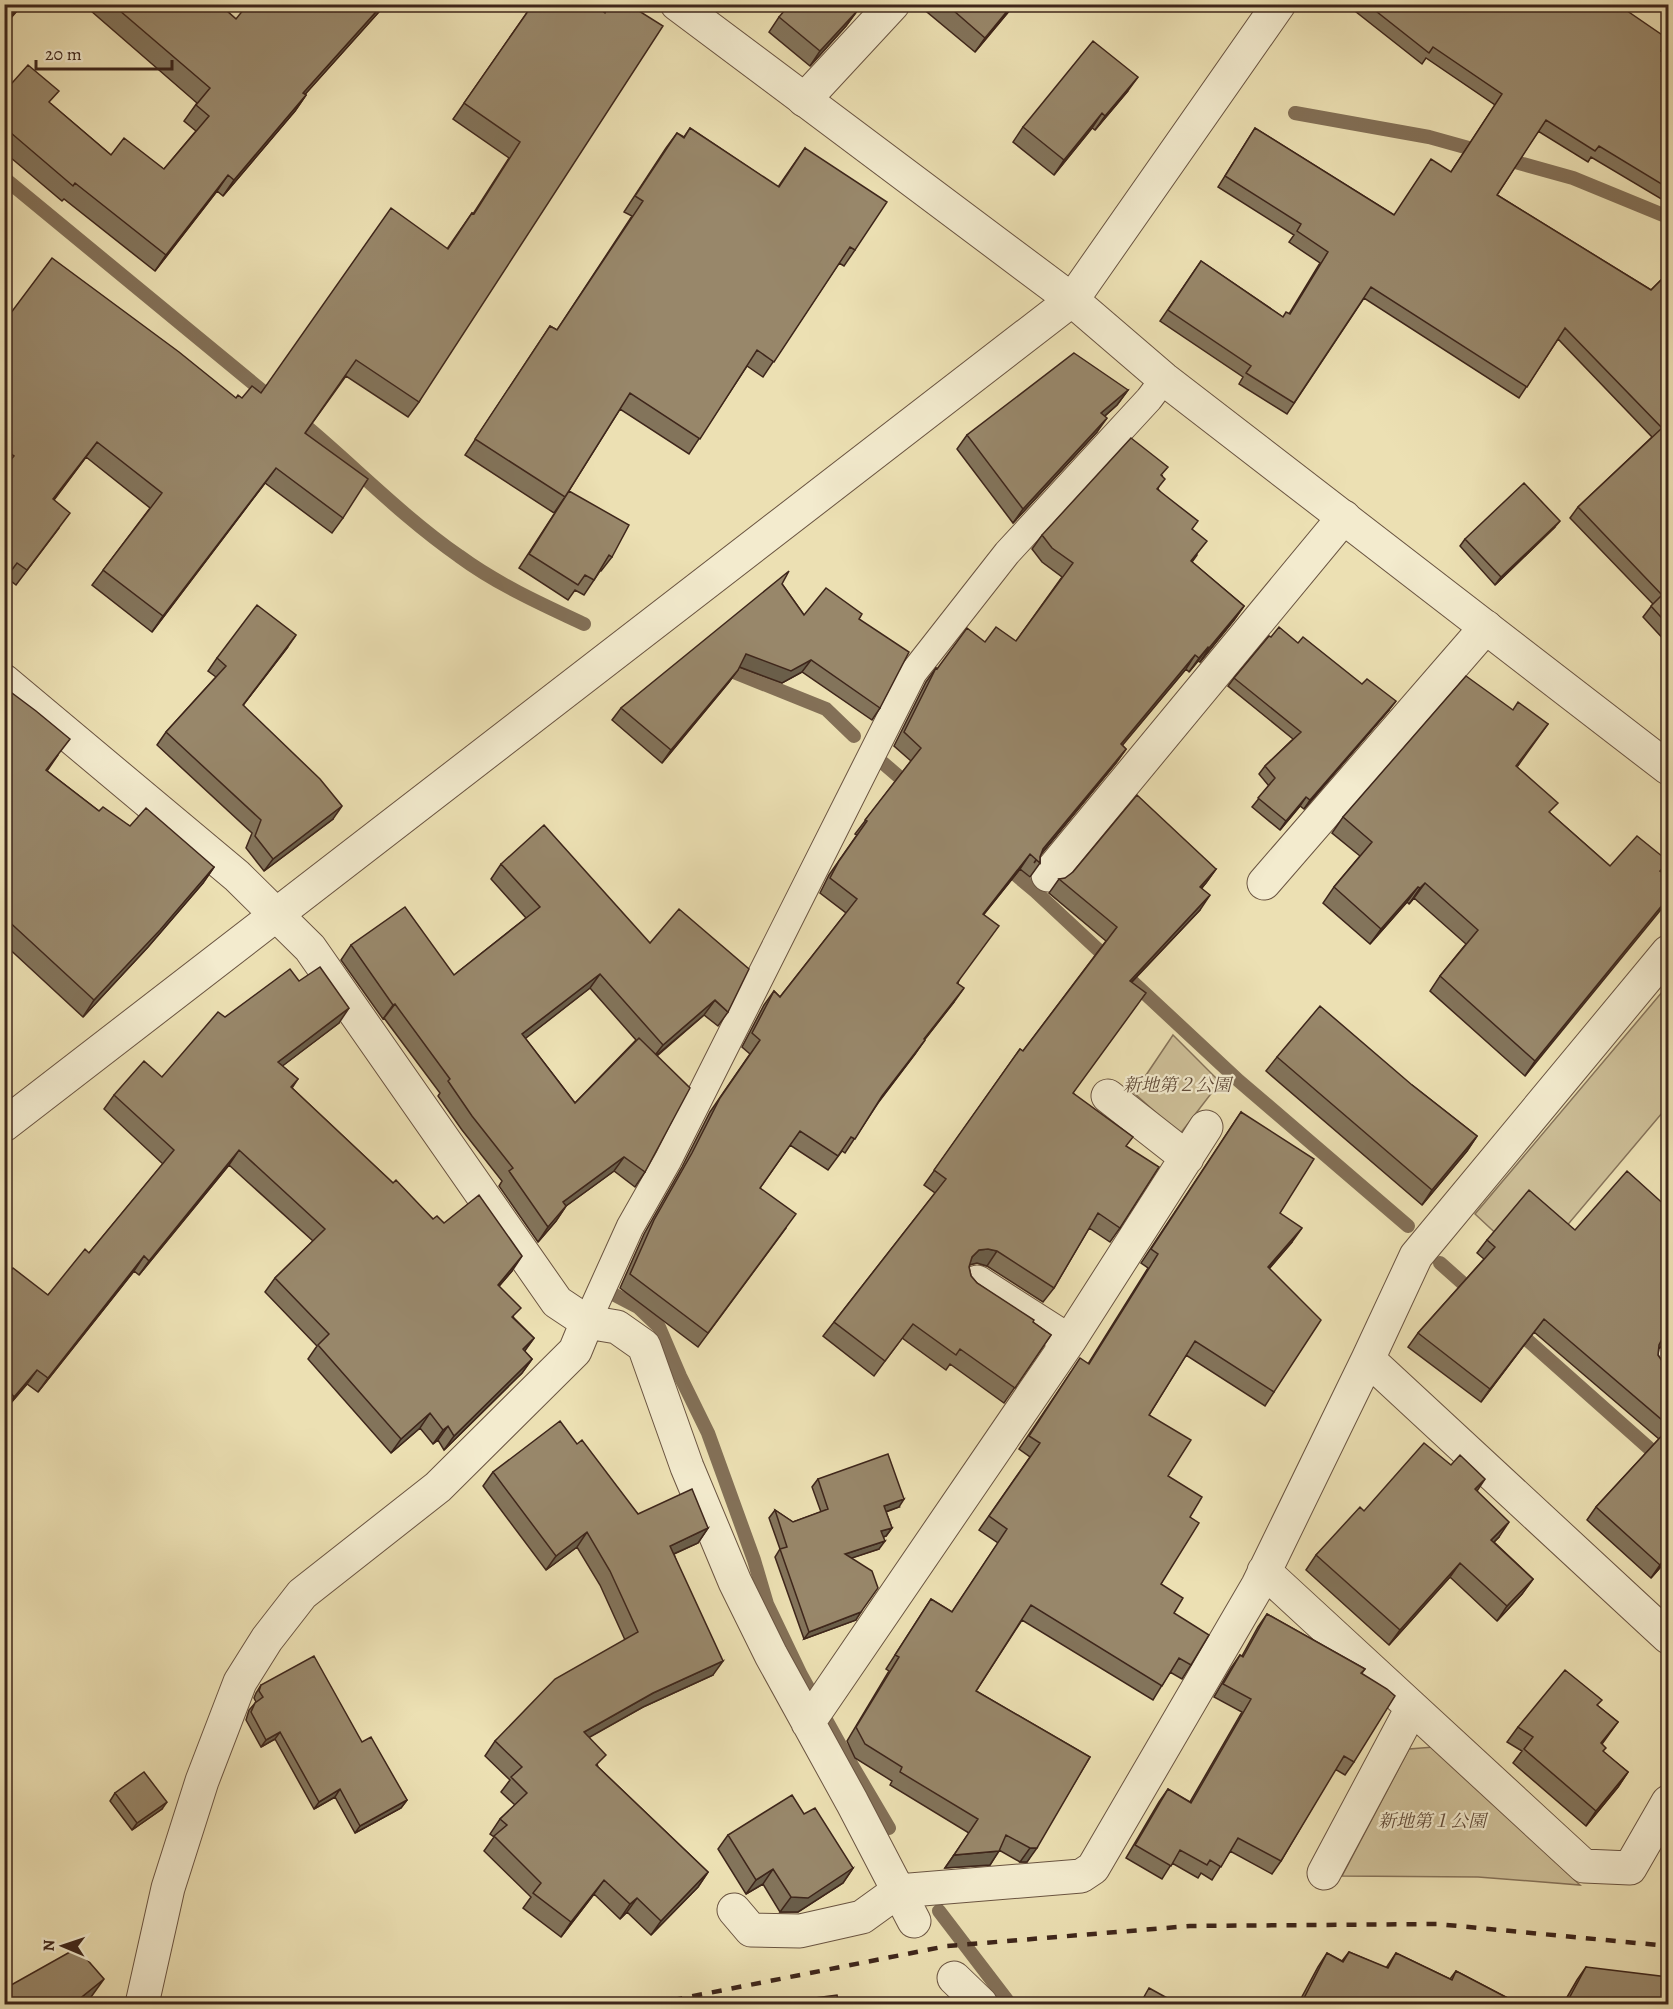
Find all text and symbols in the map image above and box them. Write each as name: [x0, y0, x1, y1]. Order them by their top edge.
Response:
scale bar: [36, 33, 172, 71]
text: 20 m: [45, 42, 82, 66]
park label: 新地第２公園: [1123, 1073, 1234, 1097]
park label: 新地第１公園: [1378, 1809, 1489, 1833]
north arrow: [33, 1916, 93, 1976]
text: N: [38, 1939, 60, 1952]

